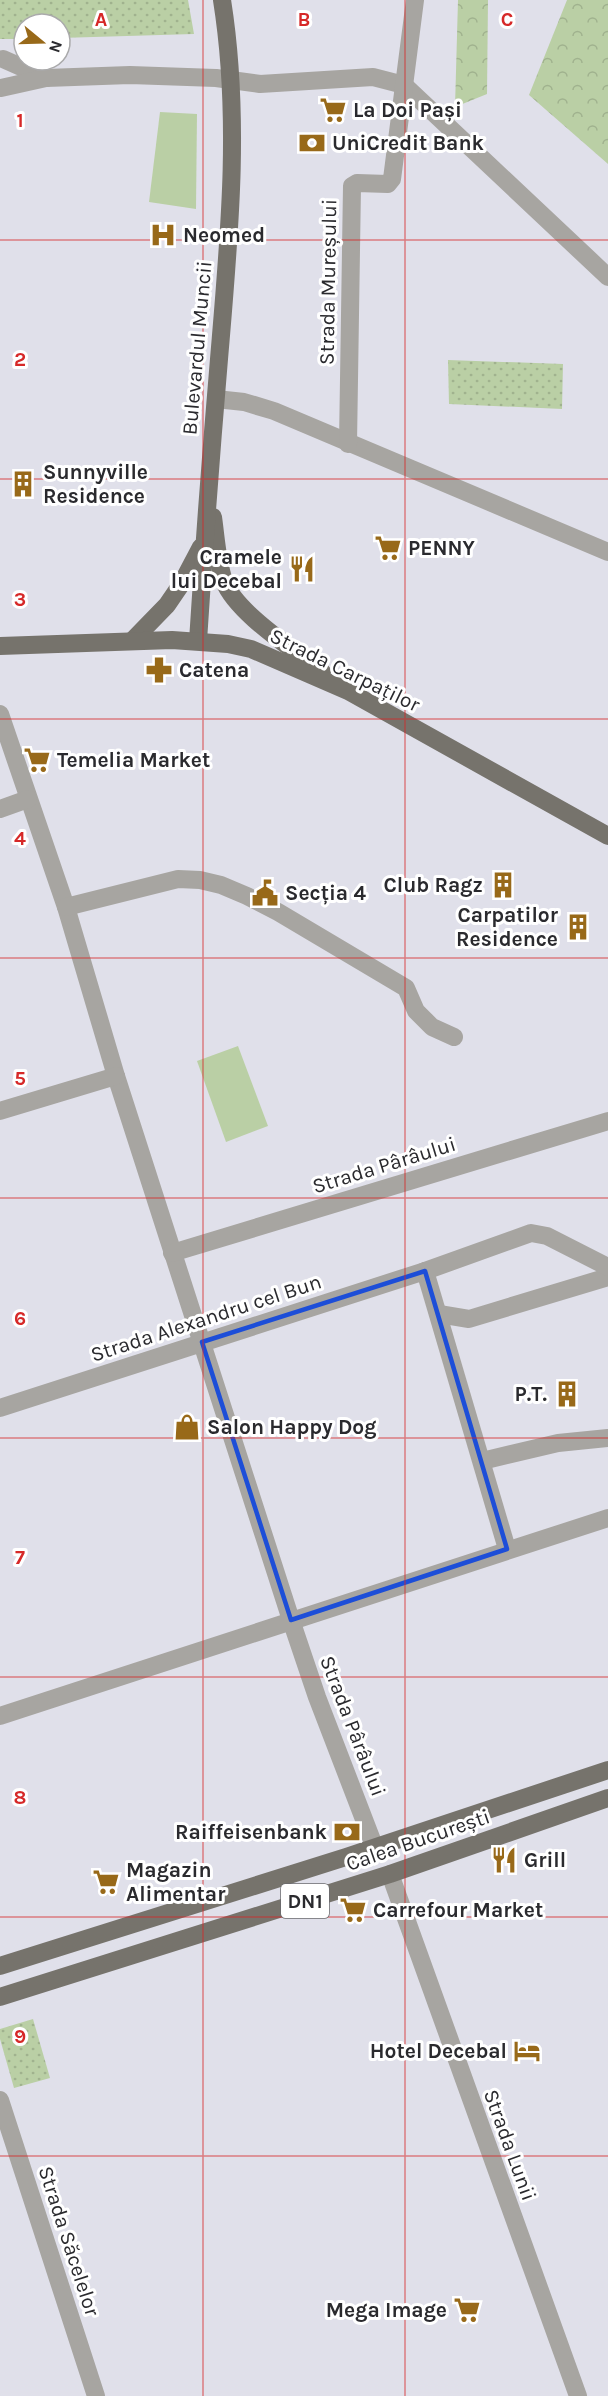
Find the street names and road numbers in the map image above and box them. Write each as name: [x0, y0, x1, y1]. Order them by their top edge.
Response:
street label: Strada Mureșului: [315, 199, 341, 365]
street label: Bulevardul Muncii: [177, 260, 217, 436]
street label: Strada Carpaților: [266, 623, 424, 717]
street label: Strada Pârâului: [309, 1132, 459, 1198]
street label: Strada Alexandru cel Bun: [88, 1269, 324, 1367]
street label: Strada Pârâului: [315, 1652, 391, 1800]
street label: Calea București: [343, 1804, 493, 1876]
road number: DN1: [281, 1884, 329, 1918]
street label: Strada Lunii: [479, 2086, 541, 2204]
street label: Strada Săcelelor: [33, 2163, 105, 2319]

